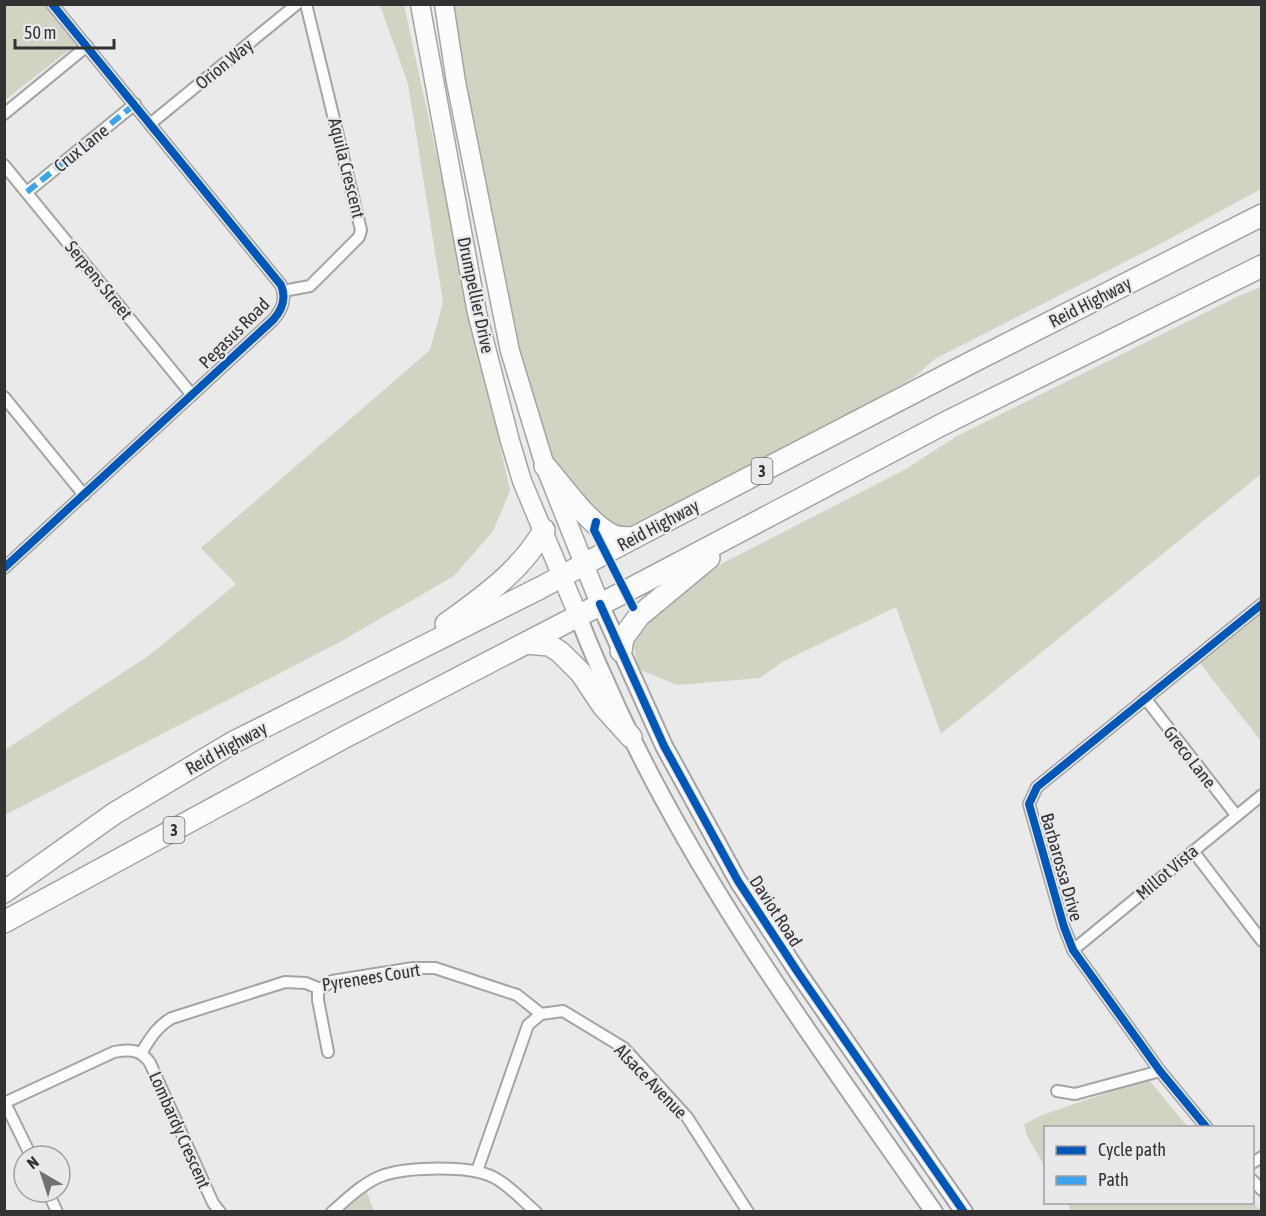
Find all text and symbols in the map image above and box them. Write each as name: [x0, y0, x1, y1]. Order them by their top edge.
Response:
scale bar: [15, 12, 114, 50]
text: 50 m: [24, 22, 56, 43]
street label: Orion Way: [191, 34, 257, 94]
street label: Aquila Crescent: [324, 116, 370, 220]
street label: Crux Lane: [49, 120, 113, 176]
street label: Drumpellier Drive: [453, 235, 499, 355]
street label: Serpens Street: [61, 237, 137, 323]
street label: Reid Highway: [1045, 272, 1135, 332]
street label: Pegasus Road: [194, 293, 274, 373]
road number: 3: [752, 458, 772, 484]
street label: Reid Highway: [613, 495, 703, 555]
street label: Reid Highway: [182, 717, 270, 779]
street label: Greco Lane: [1159, 722, 1221, 792]
street label: Barbarossa Drive: [1037, 811, 1087, 923]
road number: 3: [164, 817, 184, 843]
street label: Millot Vista: [1132, 840, 1202, 904]
street label: Daviot Road: [745, 872, 807, 950]
street label: Pyrenees Court: [320, 959, 422, 995]
street label: Alsace Avenue: [610, 1039, 692, 1123]
street label: Lombardy Crescent: [145, 1068, 215, 1192]
legend: [1044, 1126, 1254, 1204]
text: Cycle path: [1098, 1139, 1166, 1160]
north arrow: [12, 1144, 72, 1204]
text: N: [23, 1152, 42, 1172]
text: Path: [1098, 1169, 1129, 1190]

